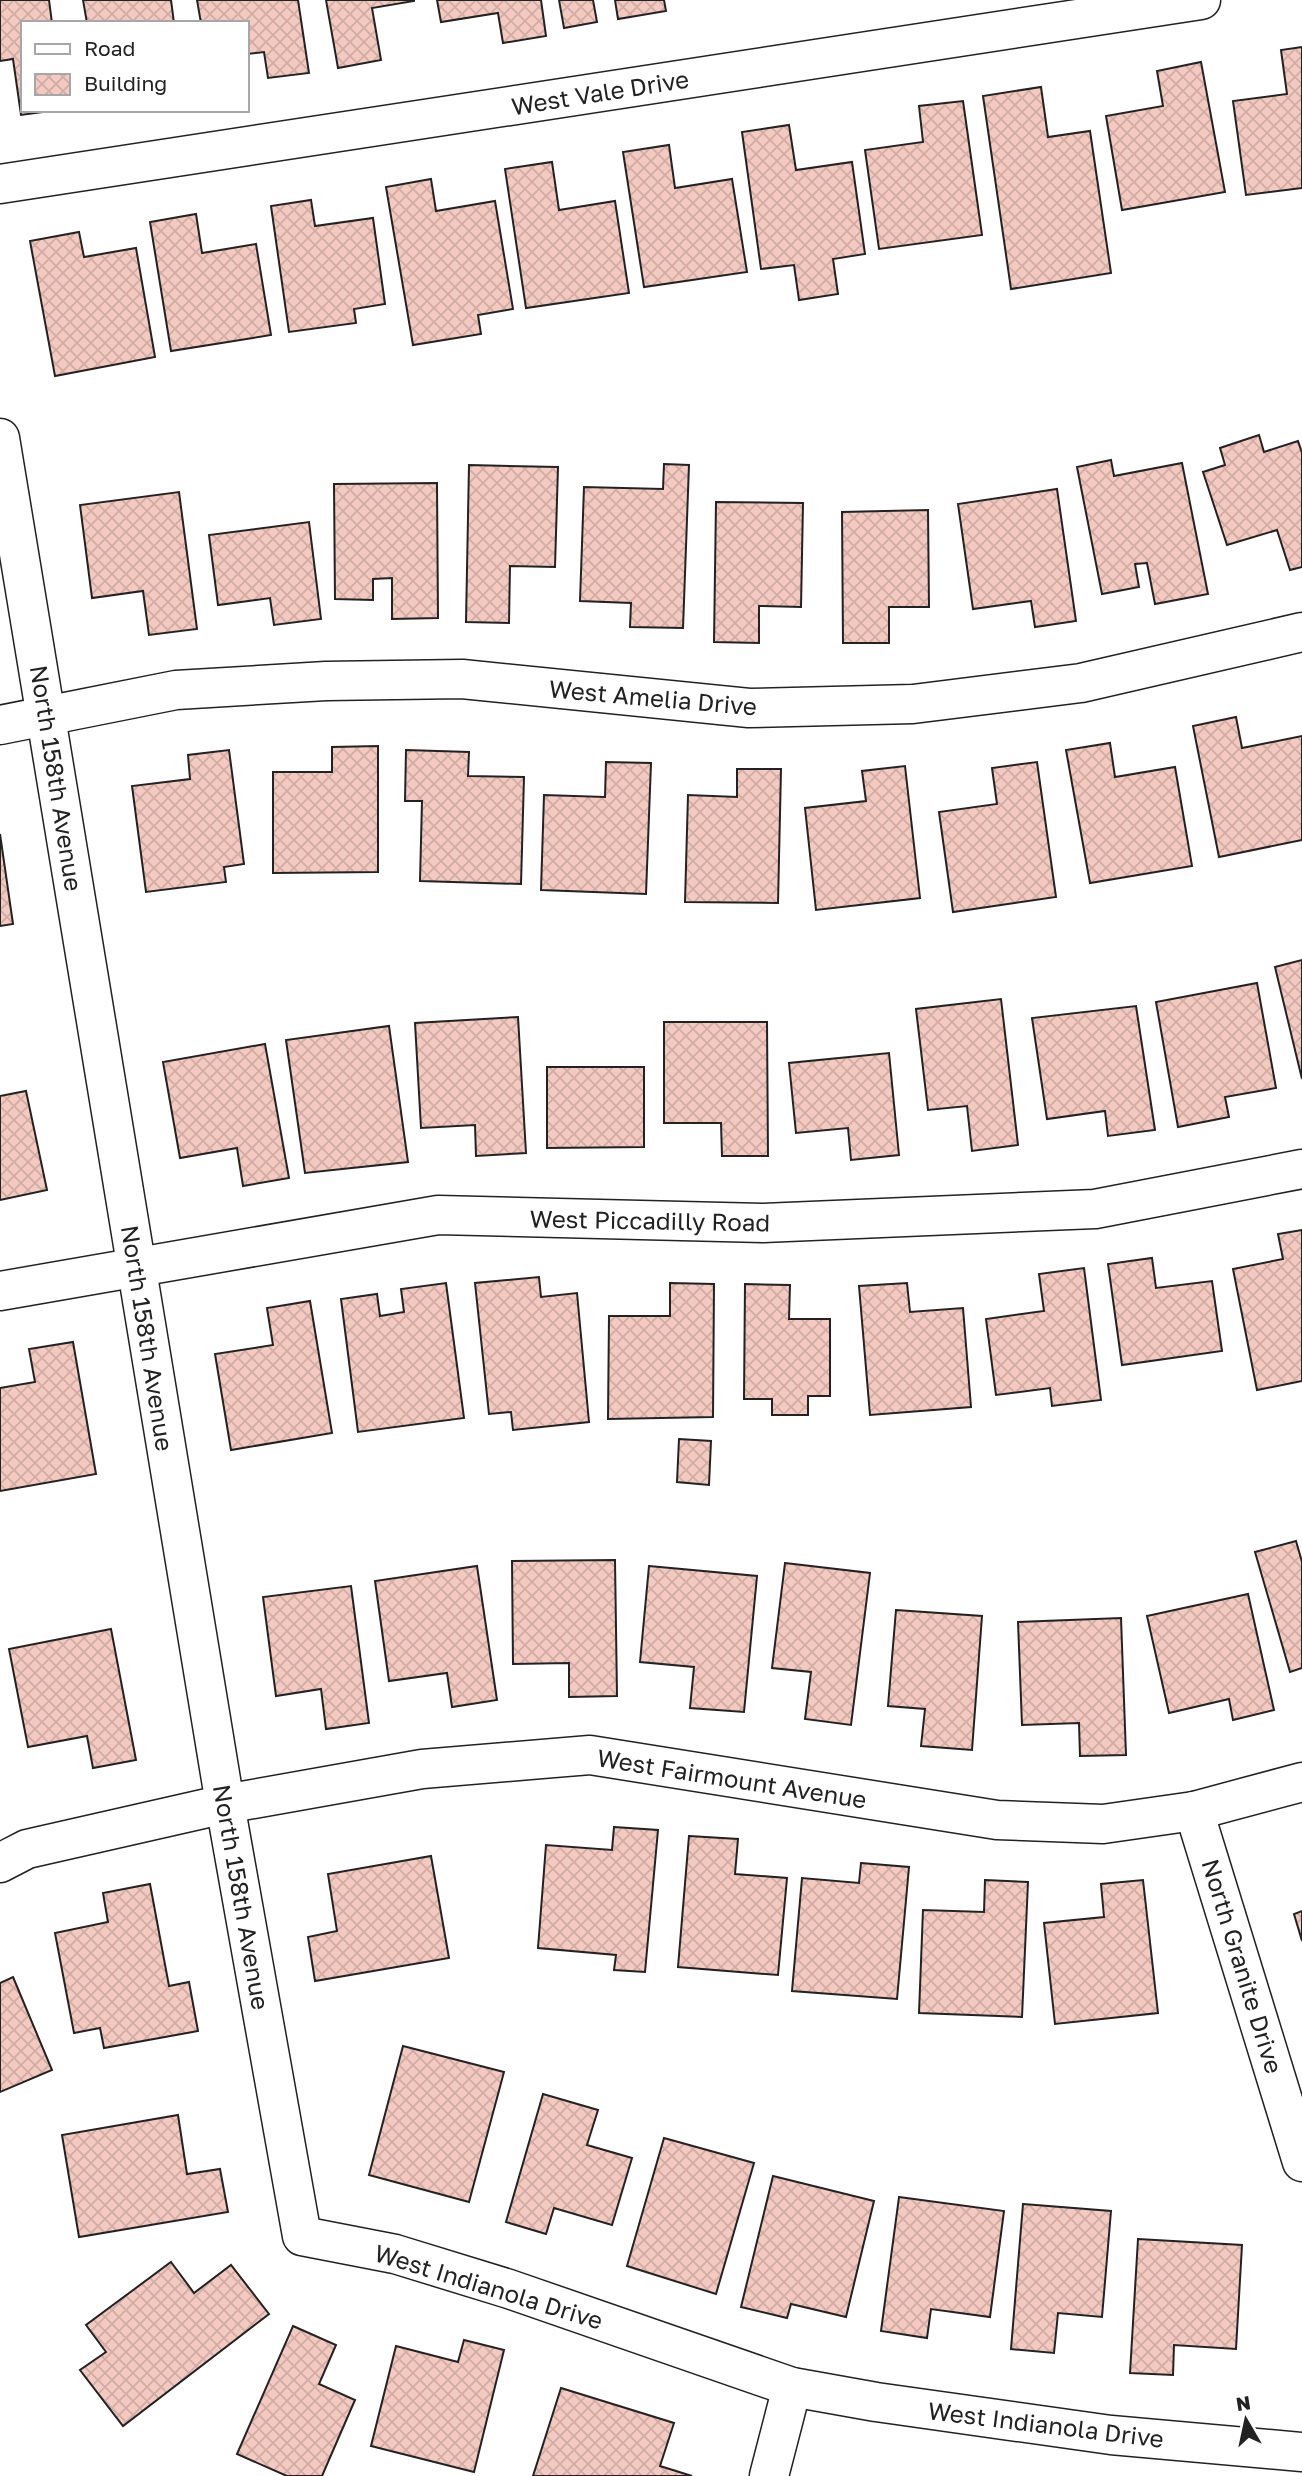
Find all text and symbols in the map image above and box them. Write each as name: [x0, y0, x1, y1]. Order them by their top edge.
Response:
legend: [21, 21, 248, 112]
text: Road: [84, 35, 135, 61]
street label: West Vale Drive: [509, 64, 691, 120]
text: Building: [84, 70, 167, 96]
street label: North 158th Avenue: [25, 663, 89, 893]
street label: West Amelia Drive: [548, 673, 758, 721]
street label: West Piccadilly Road: [530, 1203, 770, 1237]
street label: North 158th Avenue: [116, 1223, 180, 1453]
street label: West Fairmount Avenue: [595, 1742, 869, 1814]
street label: North 158th Avenue: [208, 1782, 276, 2012]
street label: North Granite Drive: [1197, 1855, 1289, 2077]
street label: West Indianola Drive: [371, 2237, 607, 2335]
north arrow: [1211, 2385, 1281, 2455]
text: N: [1234, 2390, 1252, 2415]
street label: West Indianola Drive: [926, 2395, 1166, 2453]

